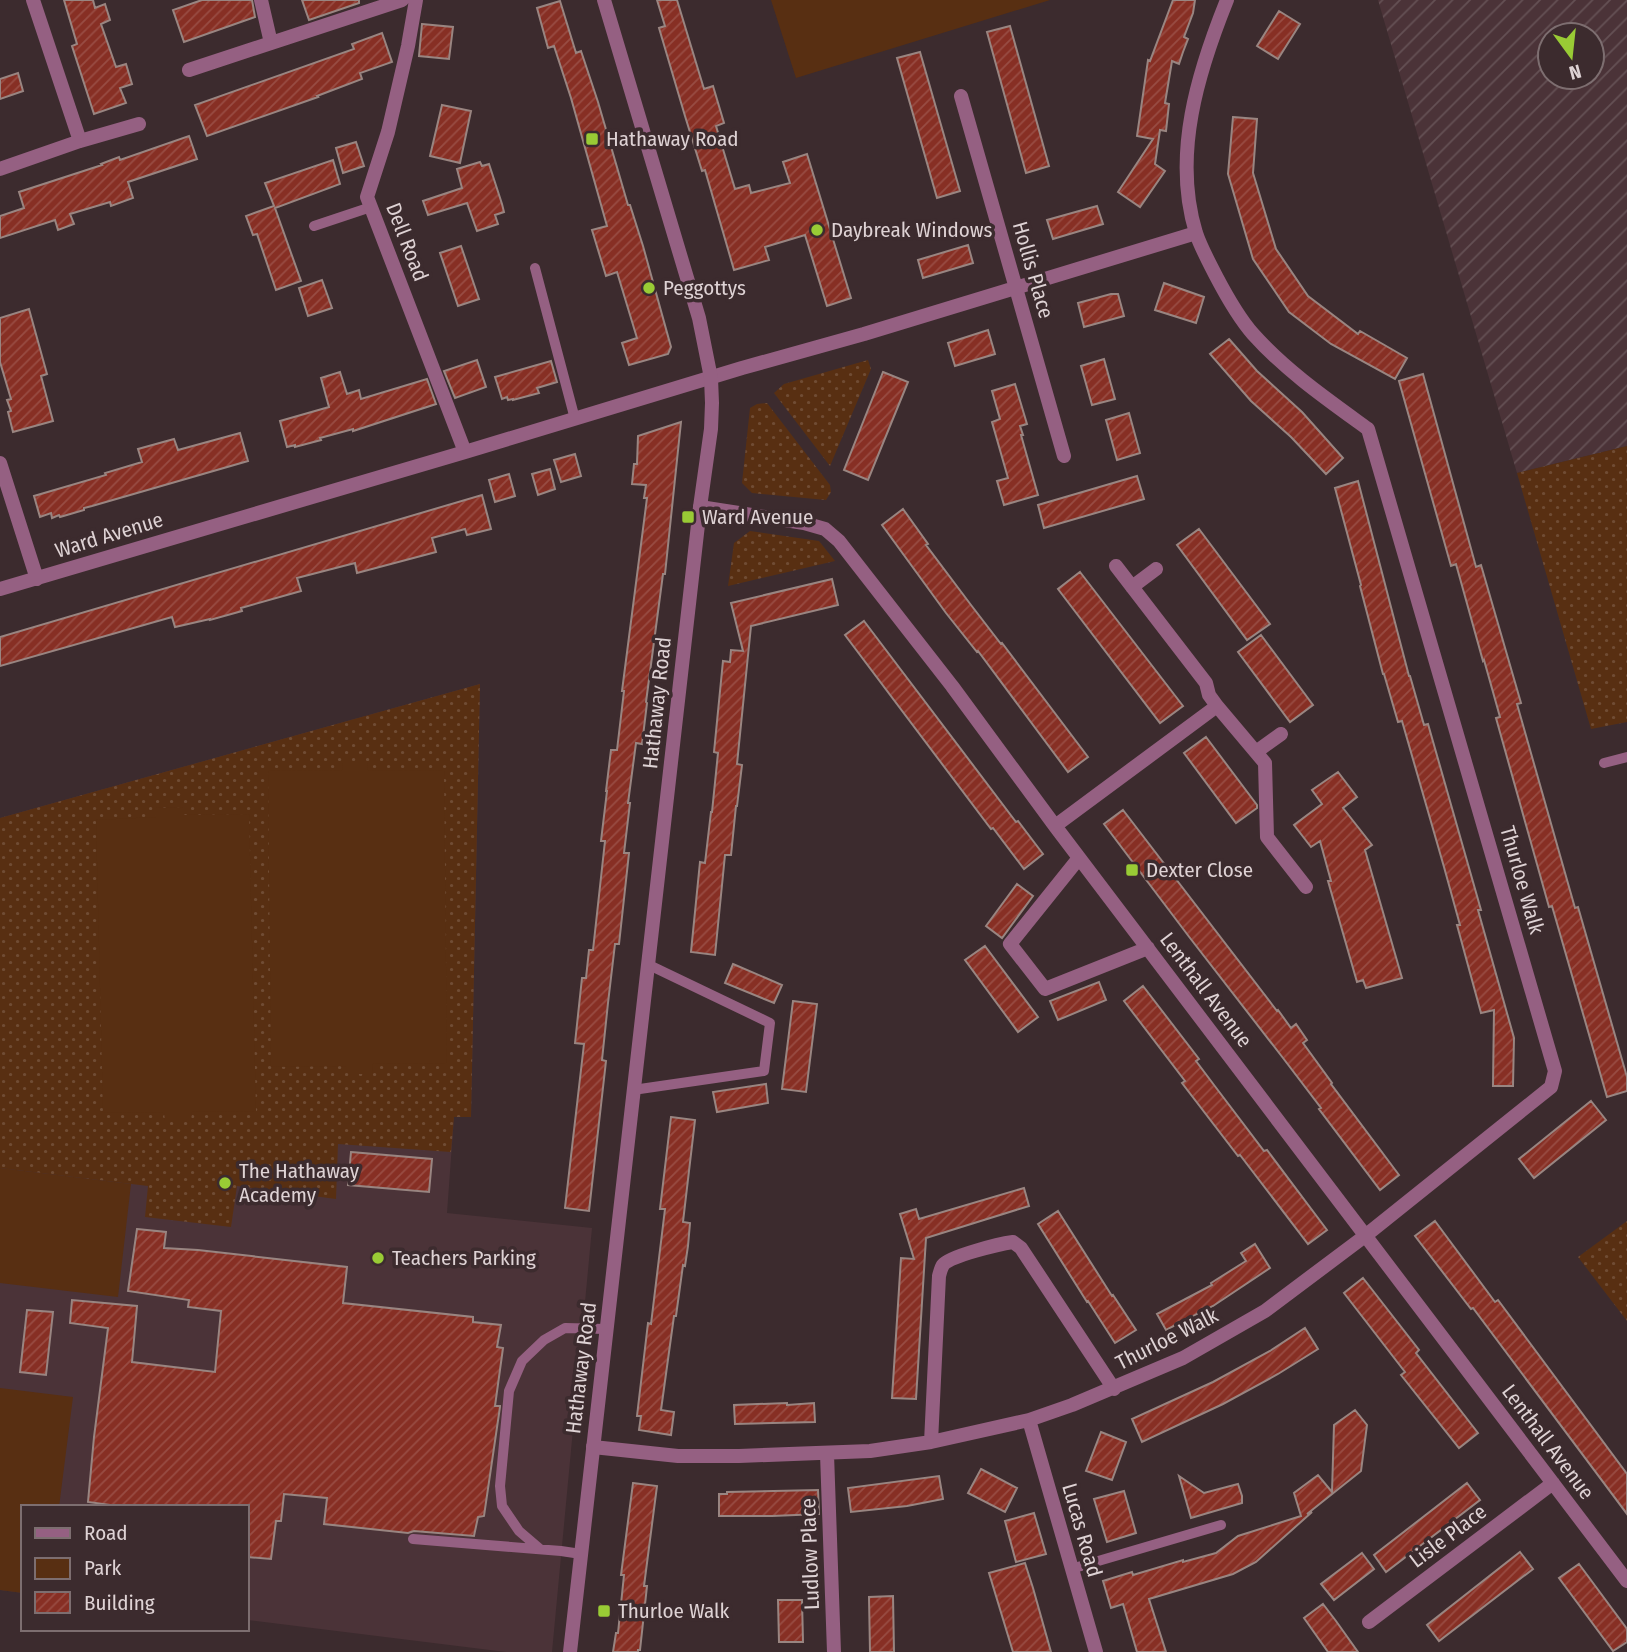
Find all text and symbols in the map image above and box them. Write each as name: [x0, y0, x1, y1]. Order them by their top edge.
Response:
north arrow: [1536, 21, 1606, 91]
text: N: [1567, 59, 1584, 85]
place label: Hathaway Road: [606, 126, 738, 152]
marker: Hathaway Road: [584, 131, 600, 147]
street label: Dell Road: [380, 199, 434, 285]
place label: Daybreak Windows: [831, 217, 993, 243]
street label: Hollis Place: [1007, 219, 1059, 321]
marker: Daybreak Windows: [809, 222, 825, 238]
place label: Peggottys: [663, 275, 746, 301]
marker: Peggottys: [641, 280, 657, 296]
place label: Ward Avenue: [702, 504, 813, 530]
street label: Ward Avenue: [52, 506, 166, 564]
marker: Ward Avenue: [680, 509, 696, 525]
street label: Hathaway Road: [637, 636, 677, 770]
street label: Thurloe Walk: [1494, 823, 1550, 937]
place label: Dexter Close: [1146, 857, 1253, 883]
marker: Dexter Close: [1124, 862, 1140, 878]
street label: Lenthall Avenue: [1154, 927, 1258, 1053]
place label: The Hathaway Academy: [239, 1158, 360, 1208]
marker: The Hathaway Academy: [217, 1175, 233, 1191]
place label: Teachers Parking: [392, 1245, 536, 1271]
marker: Teachers Parking: [370, 1250, 386, 1266]
street label: Hathaway Road: [560, 1301, 602, 1435]
street label: Thurloe Walk: [1111, 1302, 1223, 1376]
street label: Lenthall Avenue: [1496, 1379, 1600, 1505]
street label: Lucas Road: [1056, 1480, 1108, 1580]
street label: Ludlow Place: [795, 1498, 825, 1610]
street label: Lisle Place: [1404, 1499, 1492, 1573]
legend: [21, 1505, 248, 1631]
text: Road: [84, 1520, 128, 1546]
text: Park: [84, 1555, 122, 1581]
text: Building: [84, 1590, 155, 1616]
place label: Thurloe Walk: [618, 1598, 730, 1624]
marker: Thurloe Walk: [596, 1603, 612, 1619]

